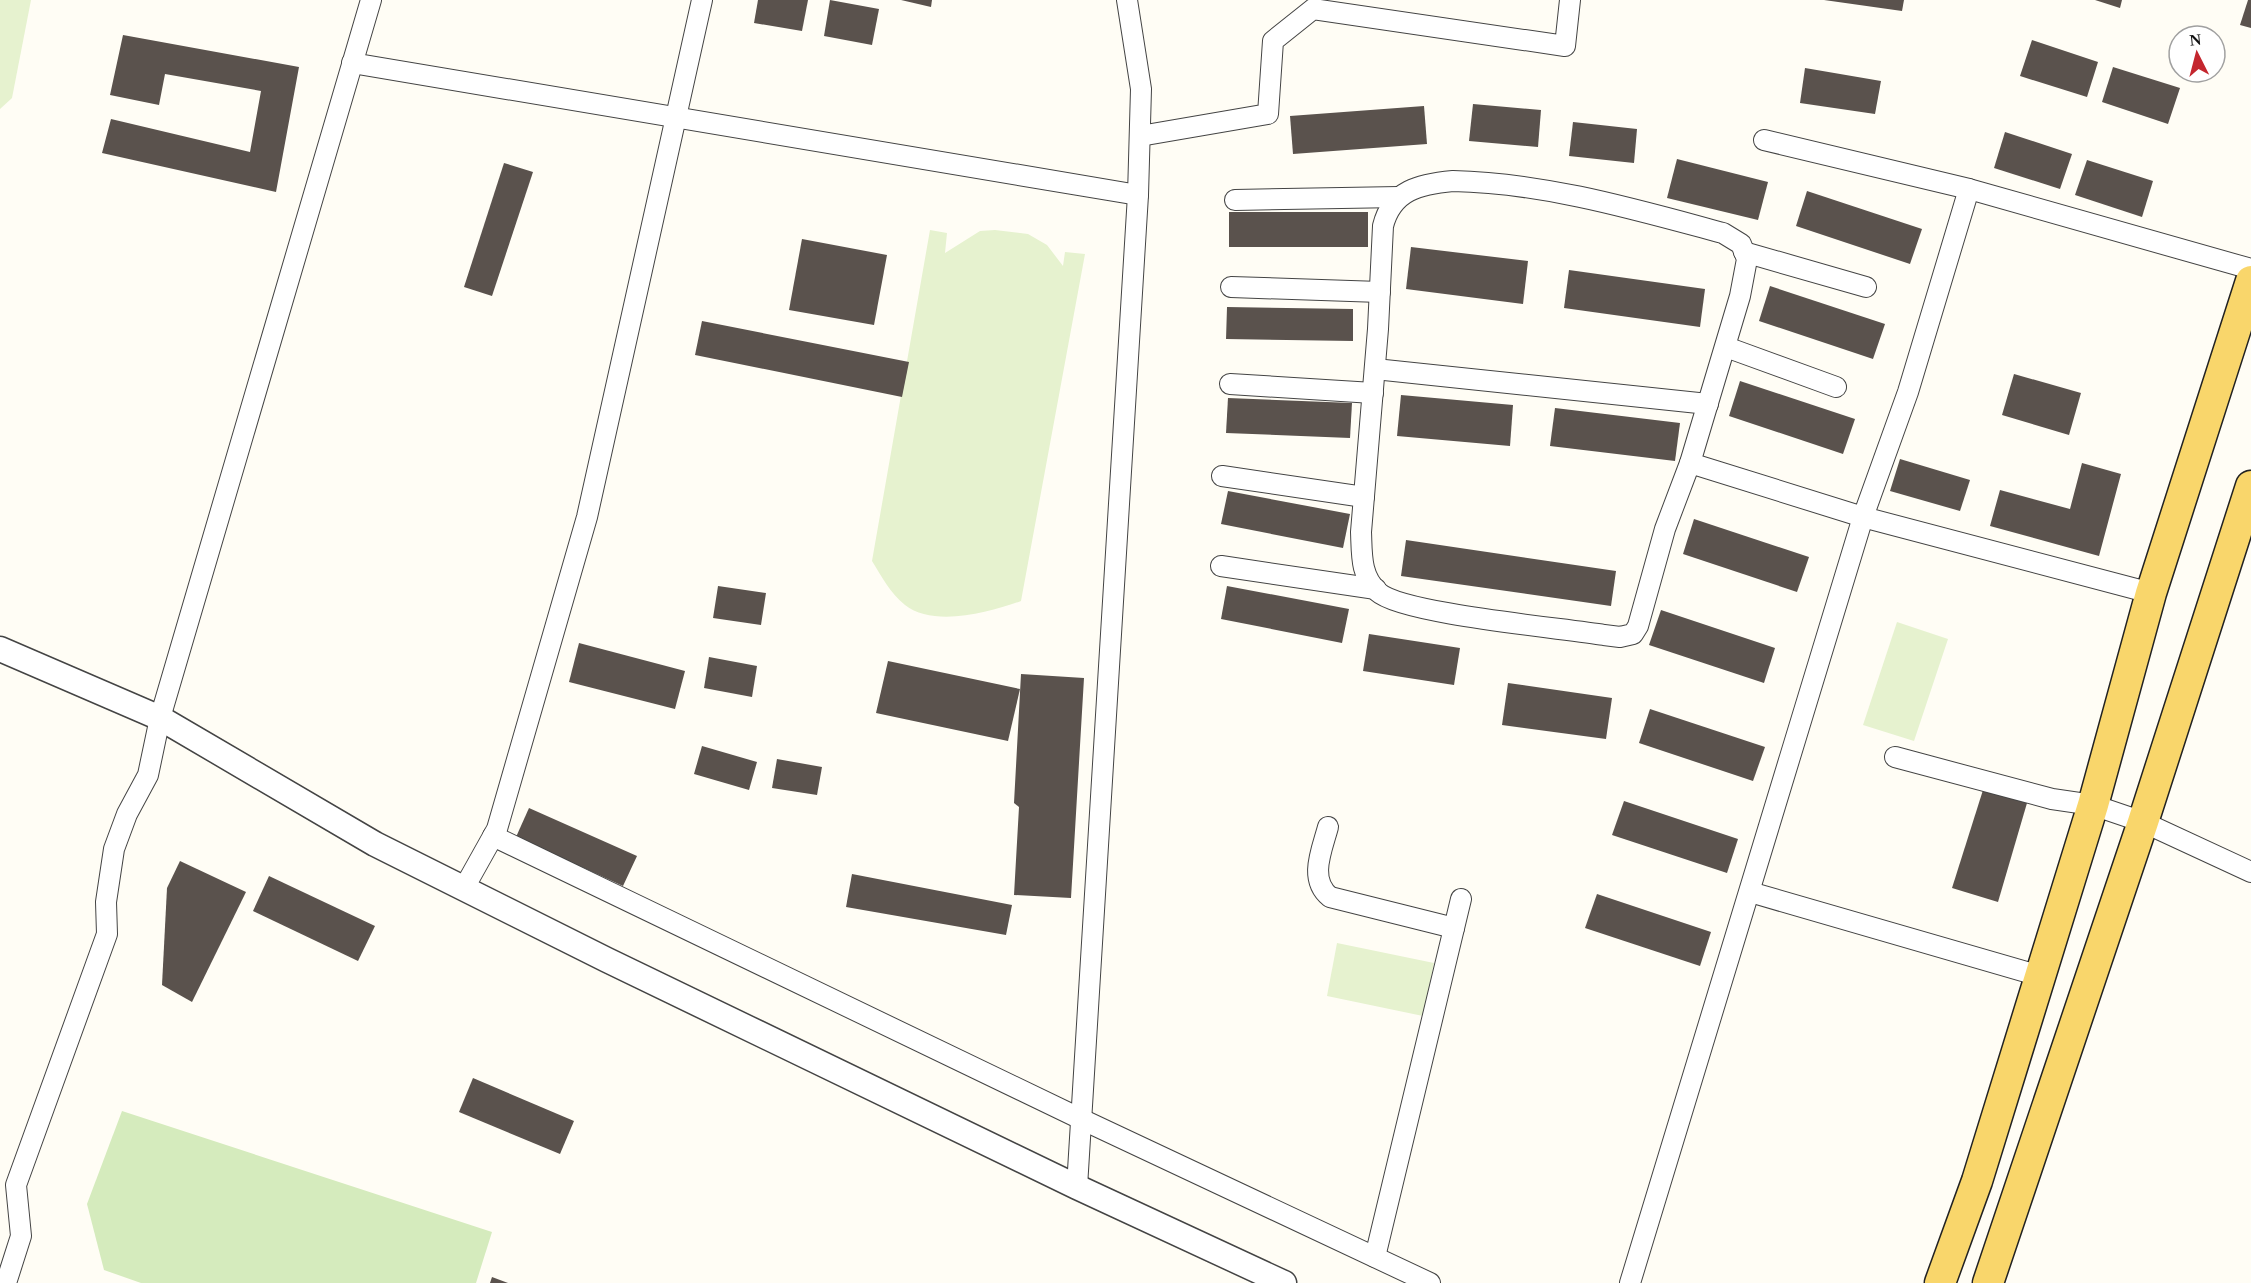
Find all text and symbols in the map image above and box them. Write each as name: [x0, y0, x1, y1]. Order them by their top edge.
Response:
north arrow: [2167, 24, 2227, 84]
text: N: [2189, 30, 2203, 49]

